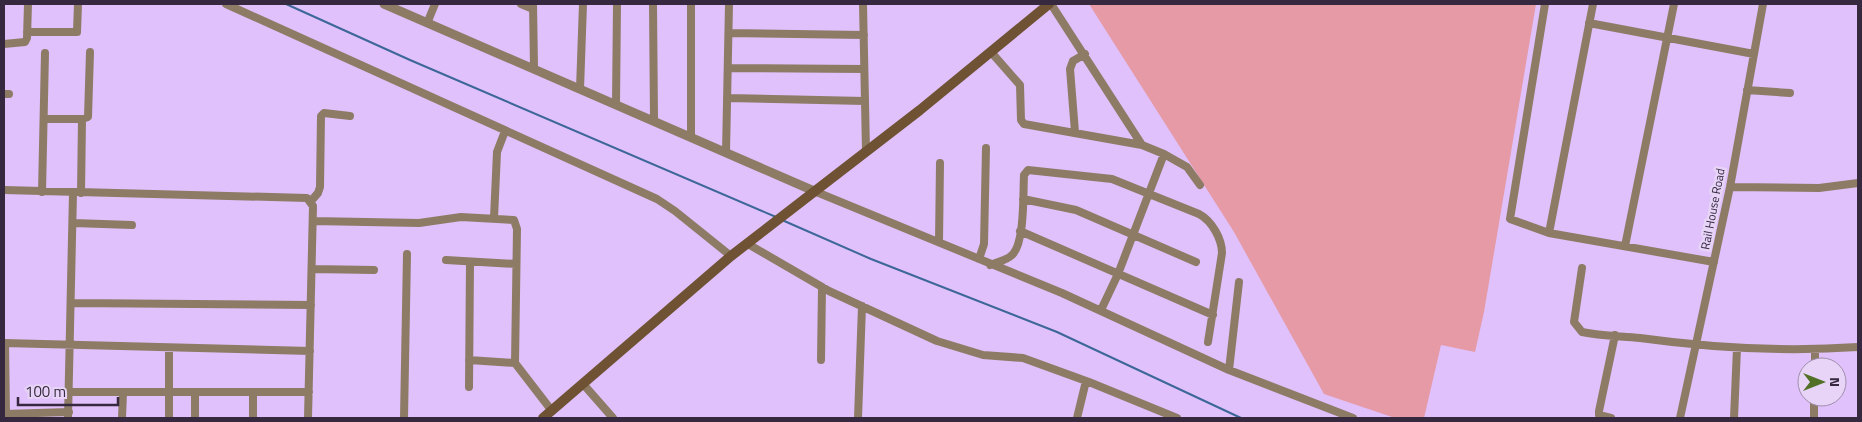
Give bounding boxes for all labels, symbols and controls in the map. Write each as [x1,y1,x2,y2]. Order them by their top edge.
street label: Rail House Road [1695,167,1730,251]
north arrow [1797,357,1847,407]
scale bar [18,374,118,406]
text: N [1825,377,1846,387]
text: 100 m [25,380,66,403]

